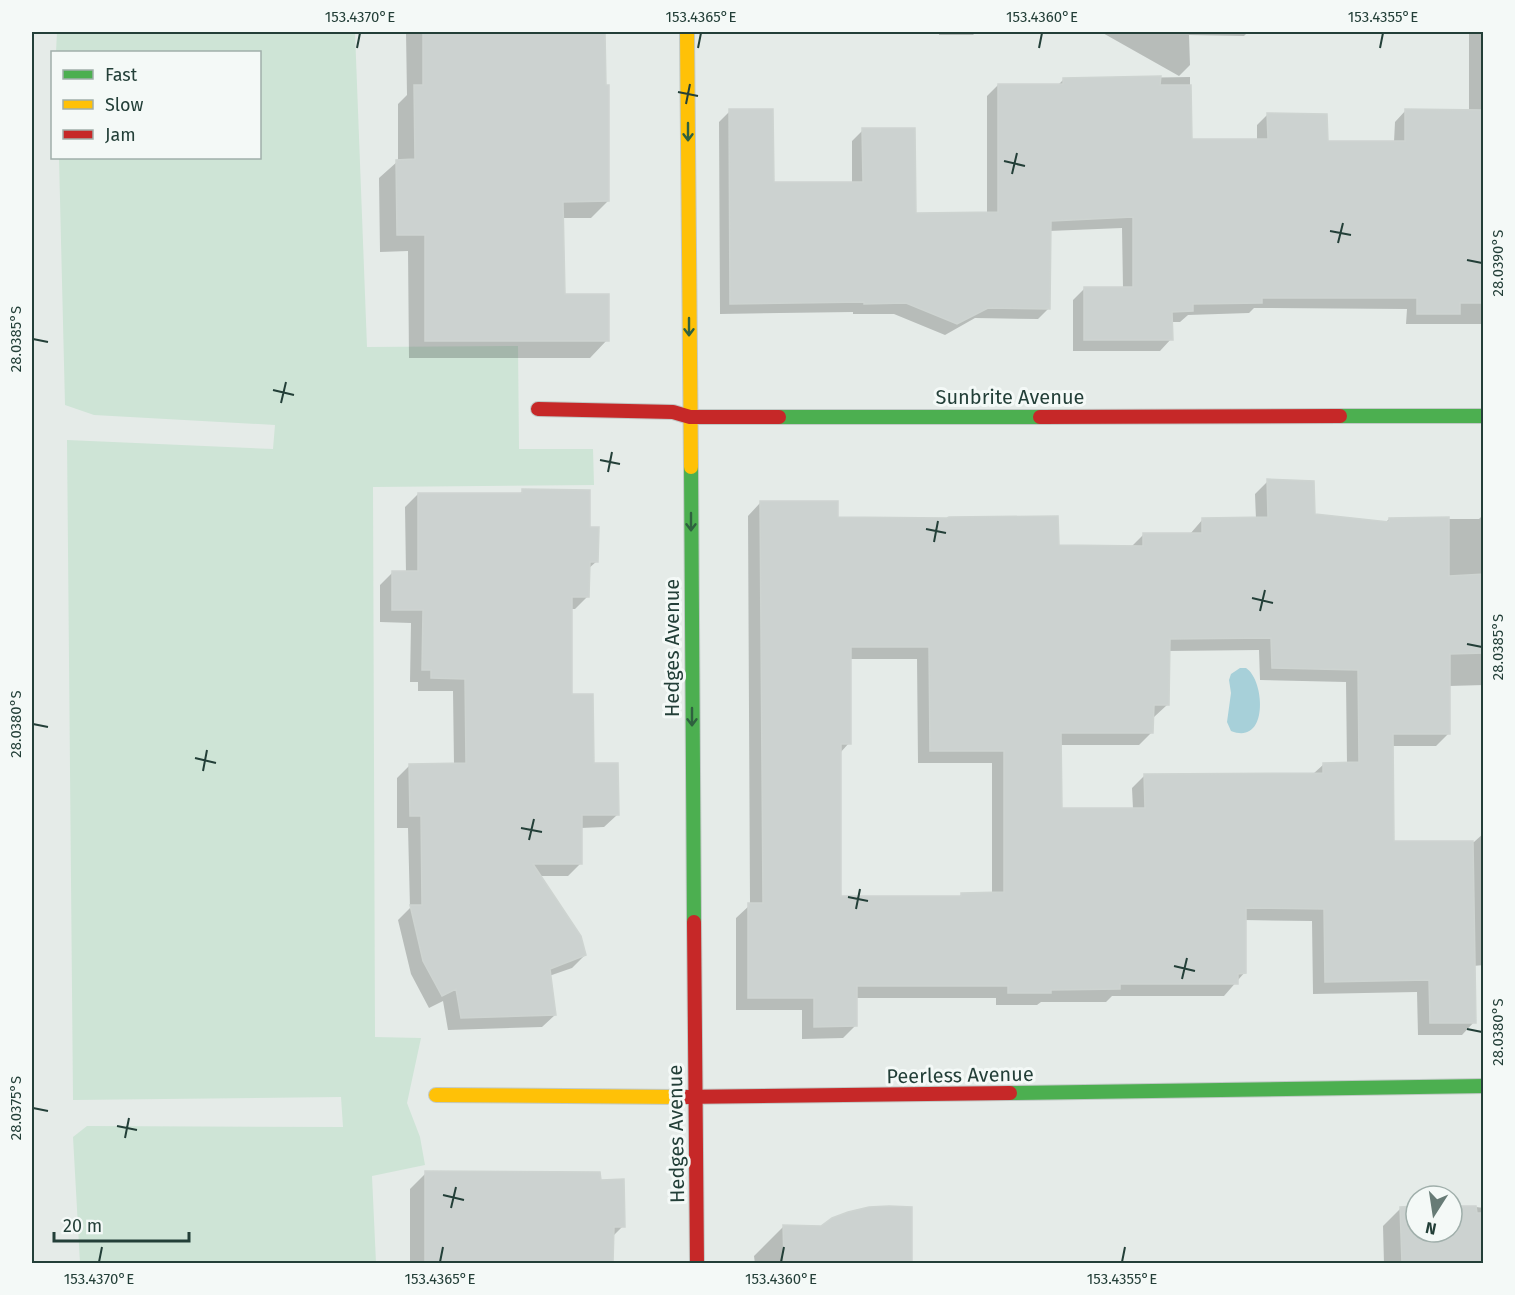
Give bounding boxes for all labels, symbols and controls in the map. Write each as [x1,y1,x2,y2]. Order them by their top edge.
text: 153.4370°E [325,8,395,26]
text: 153.4365°E [666,8,736,26]
text: 153.4360°E [1006,8,1078,26]
text: 153.4355°E [1348,8,1418,26]
legend [51,51,261,159]
text: Fast [105,64,138,86]
text: Slow [105,94,144,116]
one-way arrow [682,121,694,141]
text: Jam [105,124,136,146]
text: 28.0390°S [1489,230,1507,296]
text: 28.0385°S [7,306,25,372]
one-way arrow [683,316,695,336]
street label: Sunbrite Avenue [936,385,1085,409]
one-way arrow [685,511,696,531]
street label: Hedges Avenue [660,579,684,717]
text: 28.0385°S [1489,614,1507,680]
text: 28.0380°S [7,690,25,758]
one-way arrow [686,706,698,726]
text: 28.0380°S [1489,998,1507,1066]
street label: Peerless Avenue [886,1062,1034,1088]
street label: Hedges Avenue [663,1065,689,1203]
text: 28.0375°S [7,1076,25,1140]
north arrow [1404,1184,1464,1244]
scale bar [54,1205,189,1243]
text: 20 m [63,1215,102,1237]
text: N [1424,1218,1438,1239]
text: 153.4370°E [64,1270,134,1288]
text: 153.4365°E [405,1270,475,1288]
text: 153.4360°E [745,1270,817,1288]
text: 153.4355°E [1087,1270,1157,1288]

